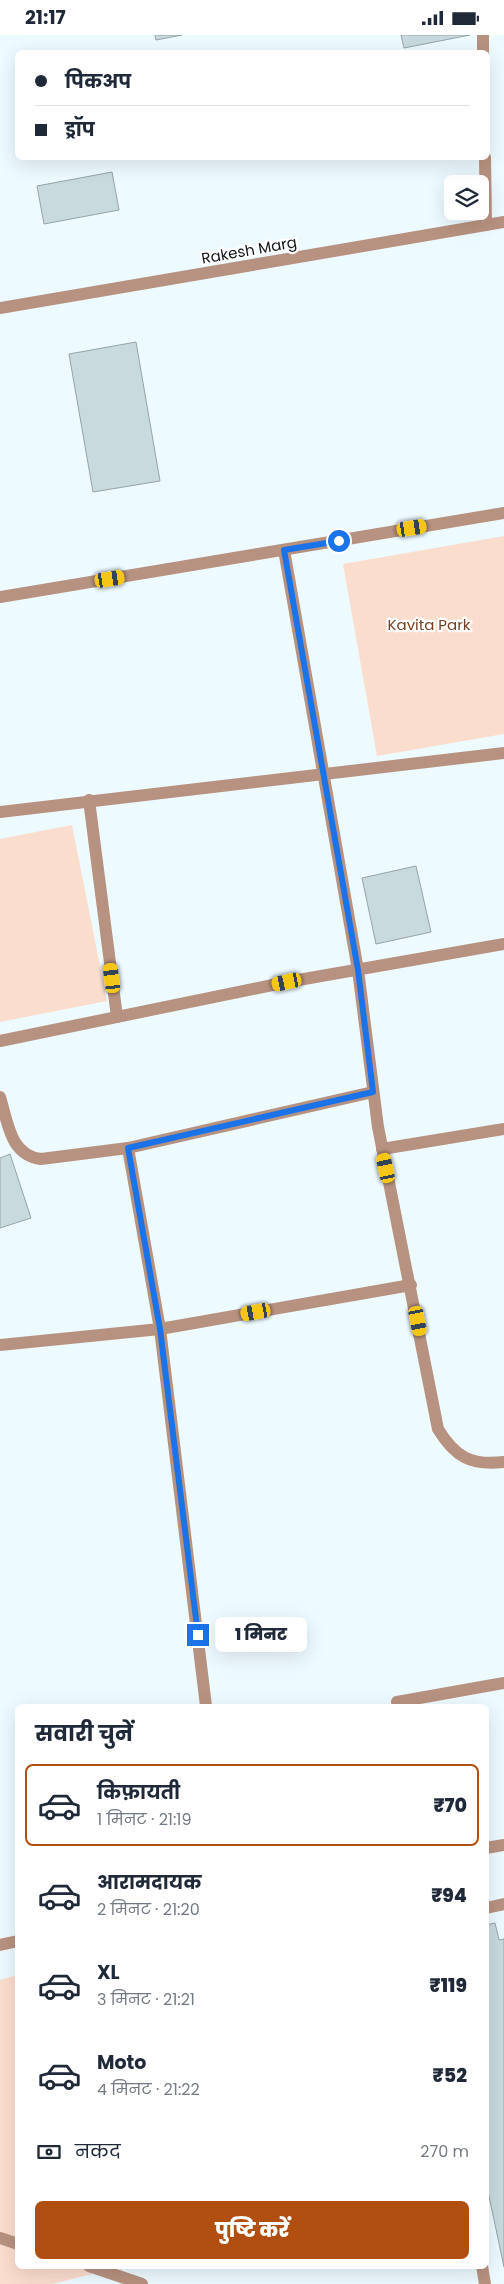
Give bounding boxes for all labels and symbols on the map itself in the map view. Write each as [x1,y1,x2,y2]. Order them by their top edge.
street label: Rakesh Marg [200,231,298,269]
car [396,518,427,538]
route start [328,530,350,552]
car [94,569,125,589]
park label: Kavita Park [388,614,471,635]
car [102,962,121,994]
car [270,972,303,992]
car [375,1152,396,1184]
car [239,1302,272,1322]
car [407,1305,428,1337]
callout: 1 मिनट [216,1617,308,1653]
route end [187,1624,209,1646]

